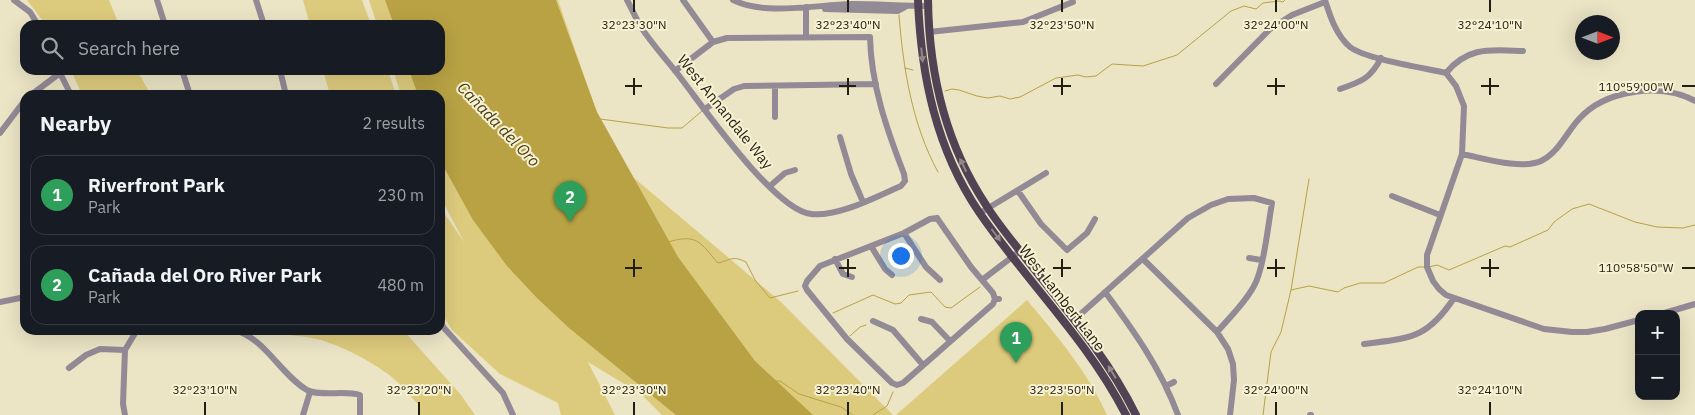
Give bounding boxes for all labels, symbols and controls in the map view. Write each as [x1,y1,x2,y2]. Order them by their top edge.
north arrow [1575,15,1620,60]
text: 32°23'30"N [601,17,667,32]
text: 32°23'40"N [815,17,881,32]
text: 32°23'50"N [1029,17,1095,32]
text: 32°24'00"N [1243,17,1309,32]
text: 32°24'10"N [1457,17,1523,32]
search box [20,20,445,75]
icon: search [38,34,66,62]
text: Search here [78,36,180,60]
one-way arrow [918,47,926,63]
street label: West Annandale Way [673,51,778,173]
water label: Cañada del Oro [453,77,545,171]
text: 110°59'00"W [1599,79,1674,94]
text: Nearby [40,109,111,137]
text: 2 results [362,113,425,133]
one-way arrow [959,158,967,172]
text: Riverfront Park [88,173,225,197]
pin: 2 [554,181,586,222]
text: 1 [52,185,62,205]
text: 230 m [377,185,424,205]
text: Park [88,197,120,217]
one-way arrow [991,228,1001,242]
street label: West Lambert Lane [1015,241,1110,355]
your location [888,243,914,269]
text: 110°58'50"W [1599,260,1674,275]
text: Cañada del Oro River Park [88,263,322,287]
text: 2 [52,275,62,295]
text: 480 m [377,275,424,295]
text: Park [88,287,120,307]
map controls [1635,310,1680,400]
button: + [1635,310,1680,355]
pin: 1 [1000,322,1032,363]
button: − [1635,355,1680,400]
one-way arrow [1108,366,1117,379]
text: 32°23'10"N [172,382,238,397]
text: 32°23'20"N [386,382,452,397]
text: 32°23'30"N [601,382,667,397]
text: 32°23'40"N [815,382,881,397]
text: 32°23'50"N [1029,382,1095,397]
text: 32°24'00"N [1243,382,1309,397]
text: 32°24'10"N [1457,382,1523,397]

